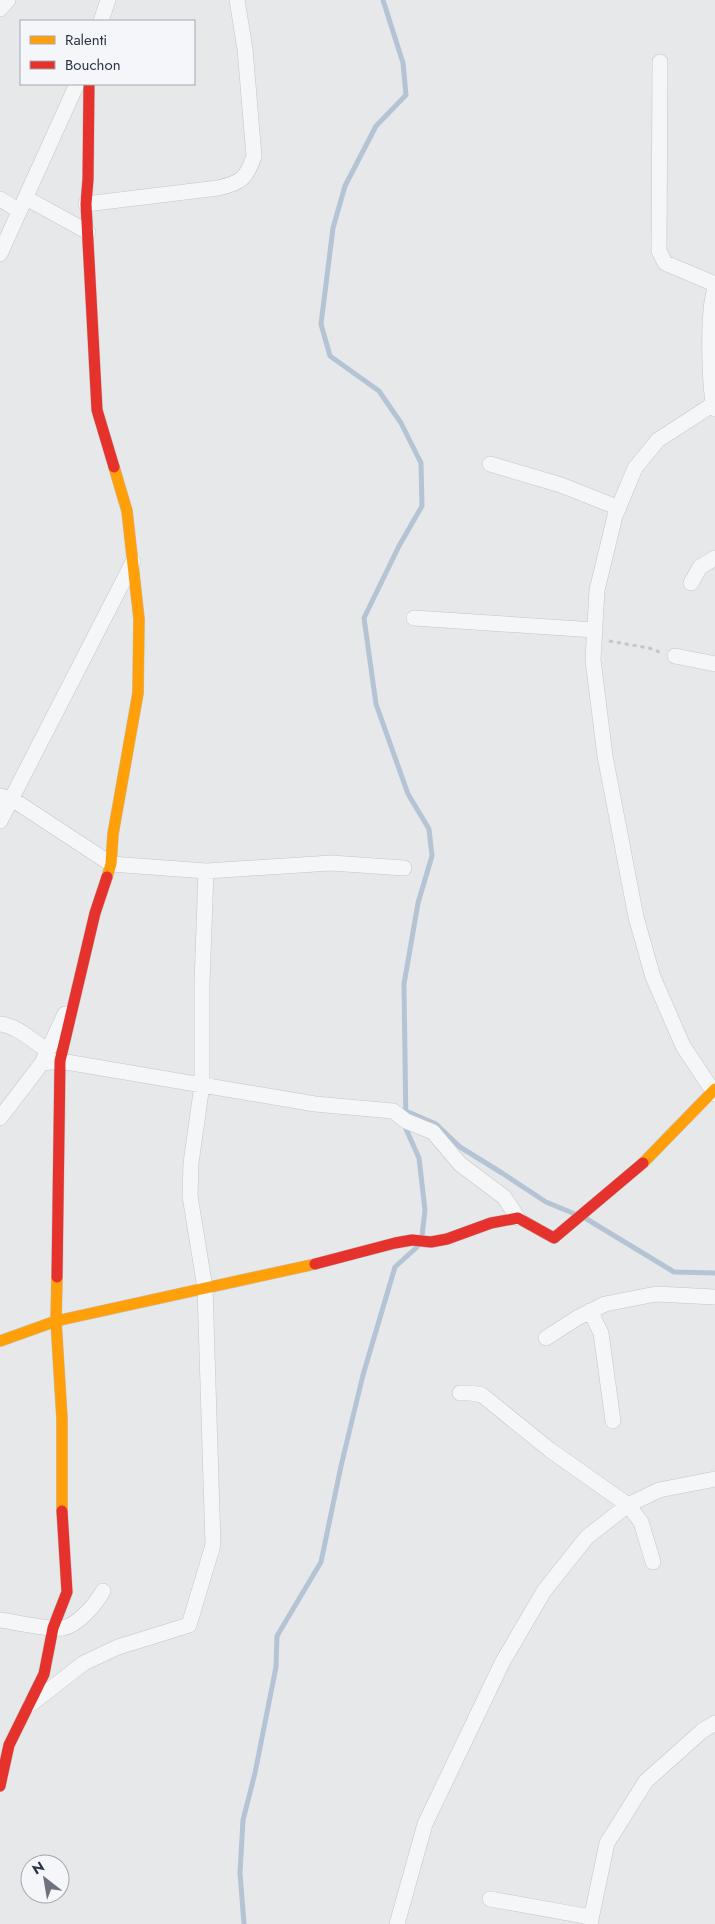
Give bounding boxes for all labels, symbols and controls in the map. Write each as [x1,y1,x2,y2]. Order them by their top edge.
legend [20,20,195,85]
text: Ralenti [65,29,107,51]
text: Bouchon [65,54,121,76]
north arrow [20,1854,70,1904]
text: N [28,1856,48,1879]

